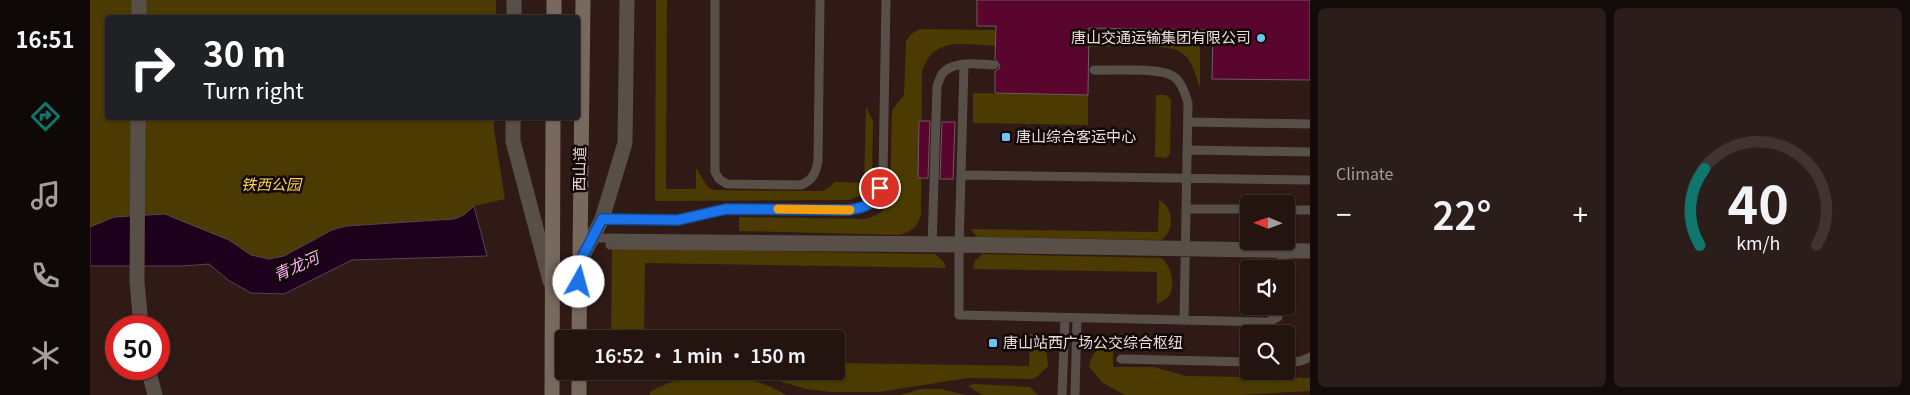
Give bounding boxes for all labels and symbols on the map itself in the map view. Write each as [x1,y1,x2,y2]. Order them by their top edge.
place label: 唐山交通运输集团有限公司 [1071,26,1251,47]
marker: 唐山交通运输集团有限公司 [1255,32,1267,44]
place label: 唐山综合客运中心 [1016,125,1136,146]
marker: 唐山综合客运中心 [1000,131,1012,143]
street label: 西山道 [568,146,589,192]
pin [859,167,901,209]
park label: 铁西公园 [241,173,303,194]
north arrow [1240,195,1295,250]
water label: 青龙河 [269,243,325,286]
position arrow [552,255,604,307]
speed limit sign: 50 [105,315,170,380]
place label: 唐山站西广场公交综合枢纽 [1003,331,1183,352]
marker: 唐山站西广场公交综合枢纽 [987,337,999,349]

